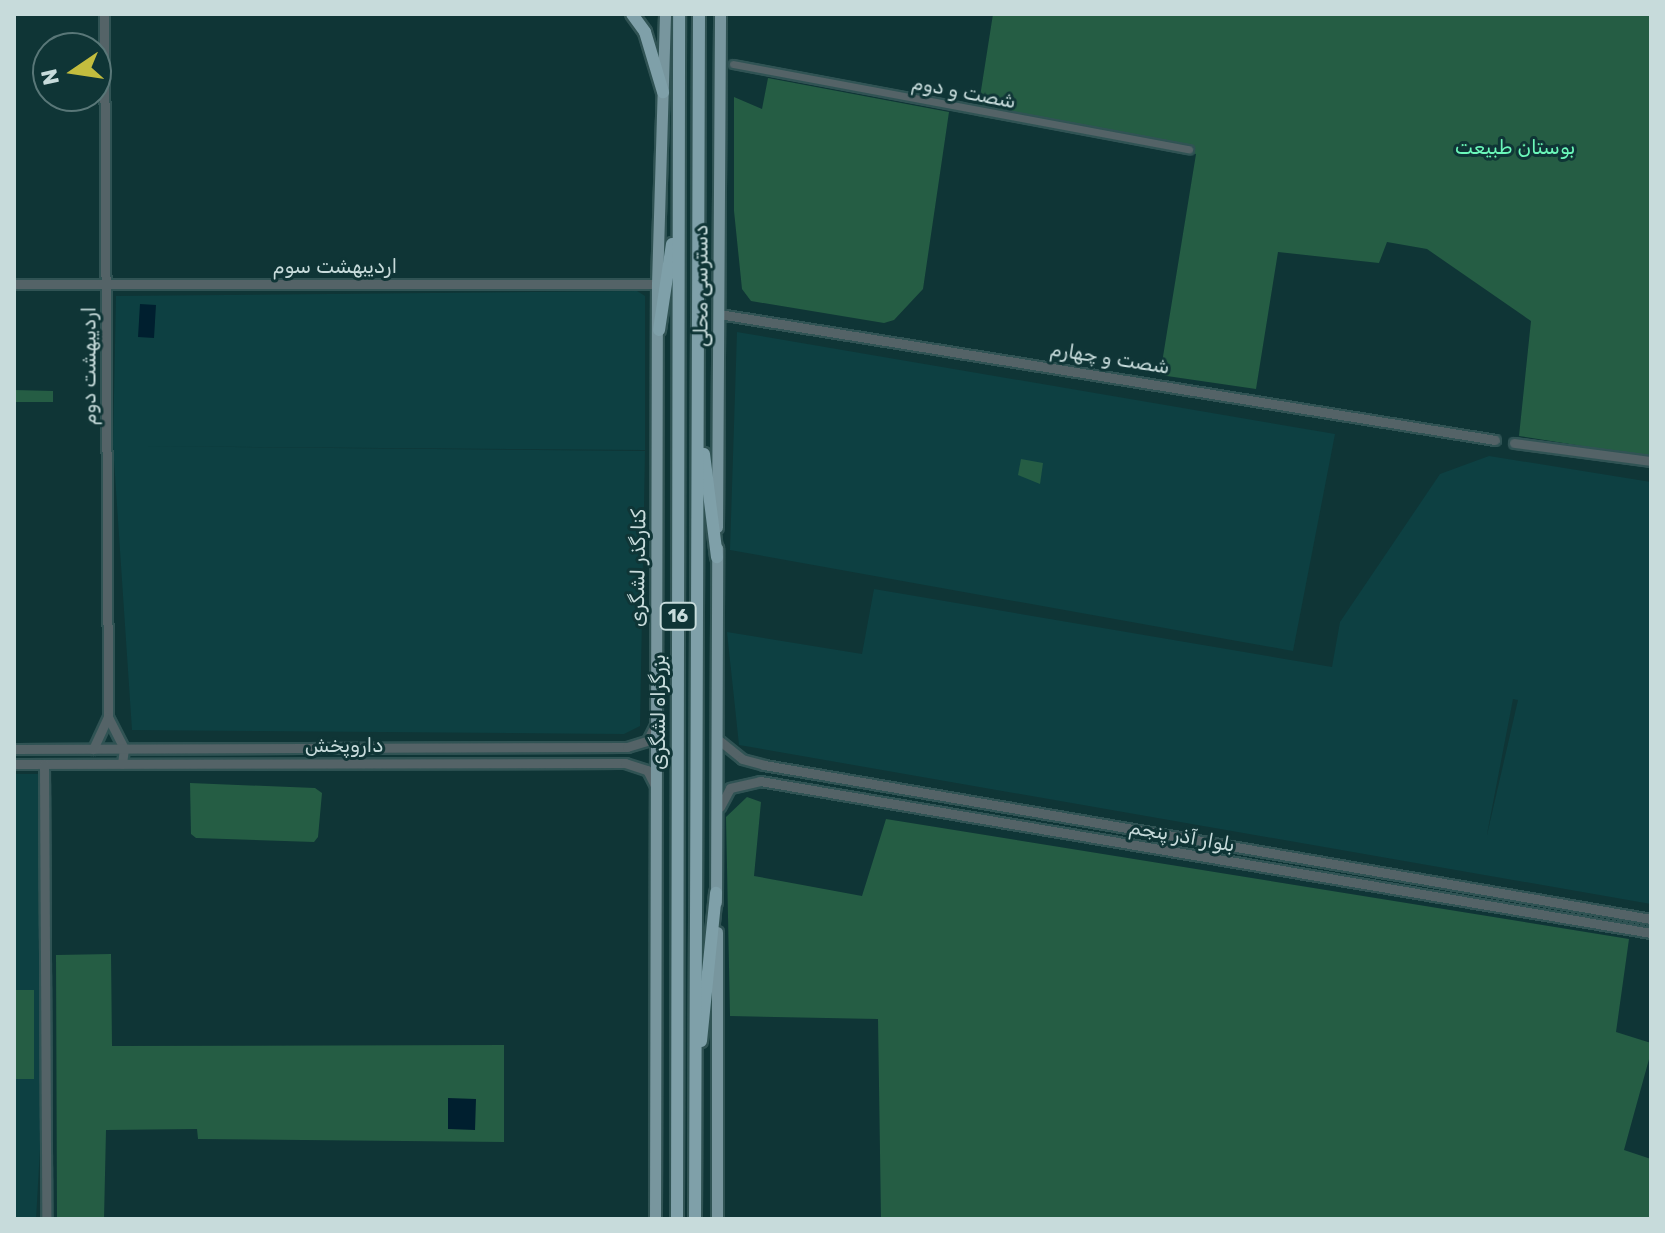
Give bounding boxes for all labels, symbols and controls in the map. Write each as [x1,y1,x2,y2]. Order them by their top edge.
north arrow [32,32,112,112]
text: N [35,66,65,88]
street label: شصت و دوم [910,70,1018,114]
park label: بوستان طبیعت [1455,135,1575,159]
street label: دسترسی محلی [689,225,713,347]
street label: اردیبهشت سوم [273,254,397,278]
street label: اردیبهشت دوم [77,307,101,425]
street label: شصت و چهارم [1049,337,1171,379]
street label: کنارگذر لشگری [625,509,651,627]
road number: 16 [658,602,698,630]
street label: بزرگراه لشگری [646,654,670,770]
street label: داروپخش [305,733,383,757]
street label: بلوار آذر پنجم [1127,815,1237,857]

